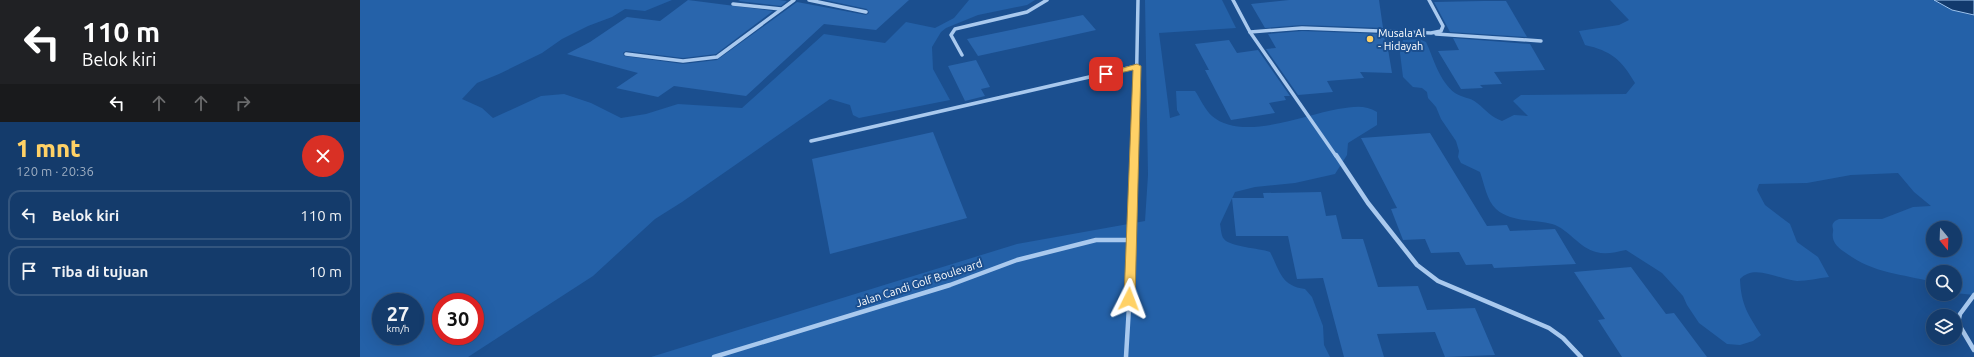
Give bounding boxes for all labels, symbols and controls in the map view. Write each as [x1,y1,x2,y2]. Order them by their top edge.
icon: left [16,16,68,68]
text: 110 m [82,16,160,47]
place label: Musala Al - Hidayah [1378,27,1425,52]
marker: Musala Al - Hidayah [1365,34,1375,44]
text: Belok kiri [82,49,156,69]
pin [1089,57,1123,91]
icon: arrive [1095,63,1117,85]
icon: left [106,92,128,114]
icon: ahead [148,92,170,114]
icon: ahead [190,92,212,114]
icon: right [232,92,254,114]
text: 1 mnt [16,135,81,162]
button: close [302,135,344,177]
text: 120 m · 20:36 [16,164,94,178]
icon: left [18,204,40,226]
text: Belok kiri [52,207,119,224]
text: 110 m [300,207,342,224]
north arrow [1926,221,1962,257]
map controls [1926,221,1962,345]
street label: Jalan Candi Golf Boulevard [854,257,984,309]
icon: arrive [18,260,40,282]
text: Tiba di tujuan [52,263,148,280]
text: 10 m [309,263,342,280]
button: search [1926,265,1962,301]
position arrow [1108,278,1150,320]
speed limit sign: 30 [432,293,484,345]
text: 27 [387,302,409,325]
button: layers [1926,309,1962,345]
text: km/h [386,323,410,334]

